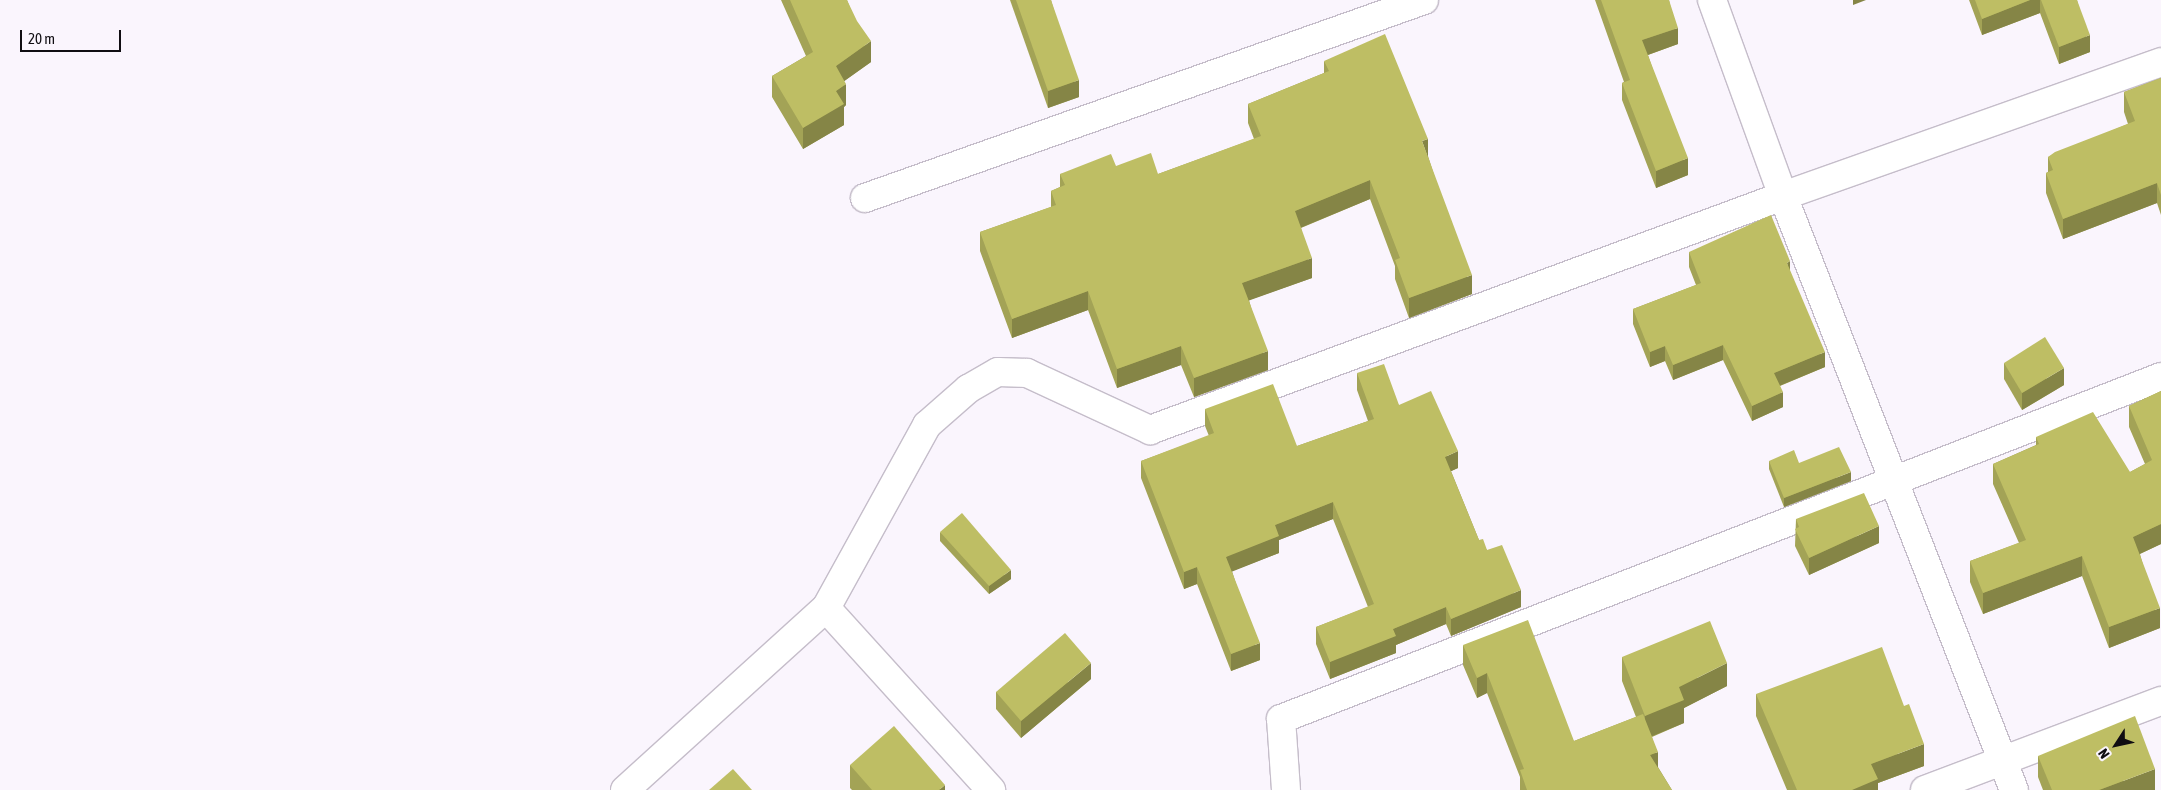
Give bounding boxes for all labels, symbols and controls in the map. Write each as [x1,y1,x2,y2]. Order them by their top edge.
scale bar [22,20,124,52]
text: 20 m [28,30,55,47]
north arrow [2091,720,2141,770]
text: N [2095,746,2113,762]

